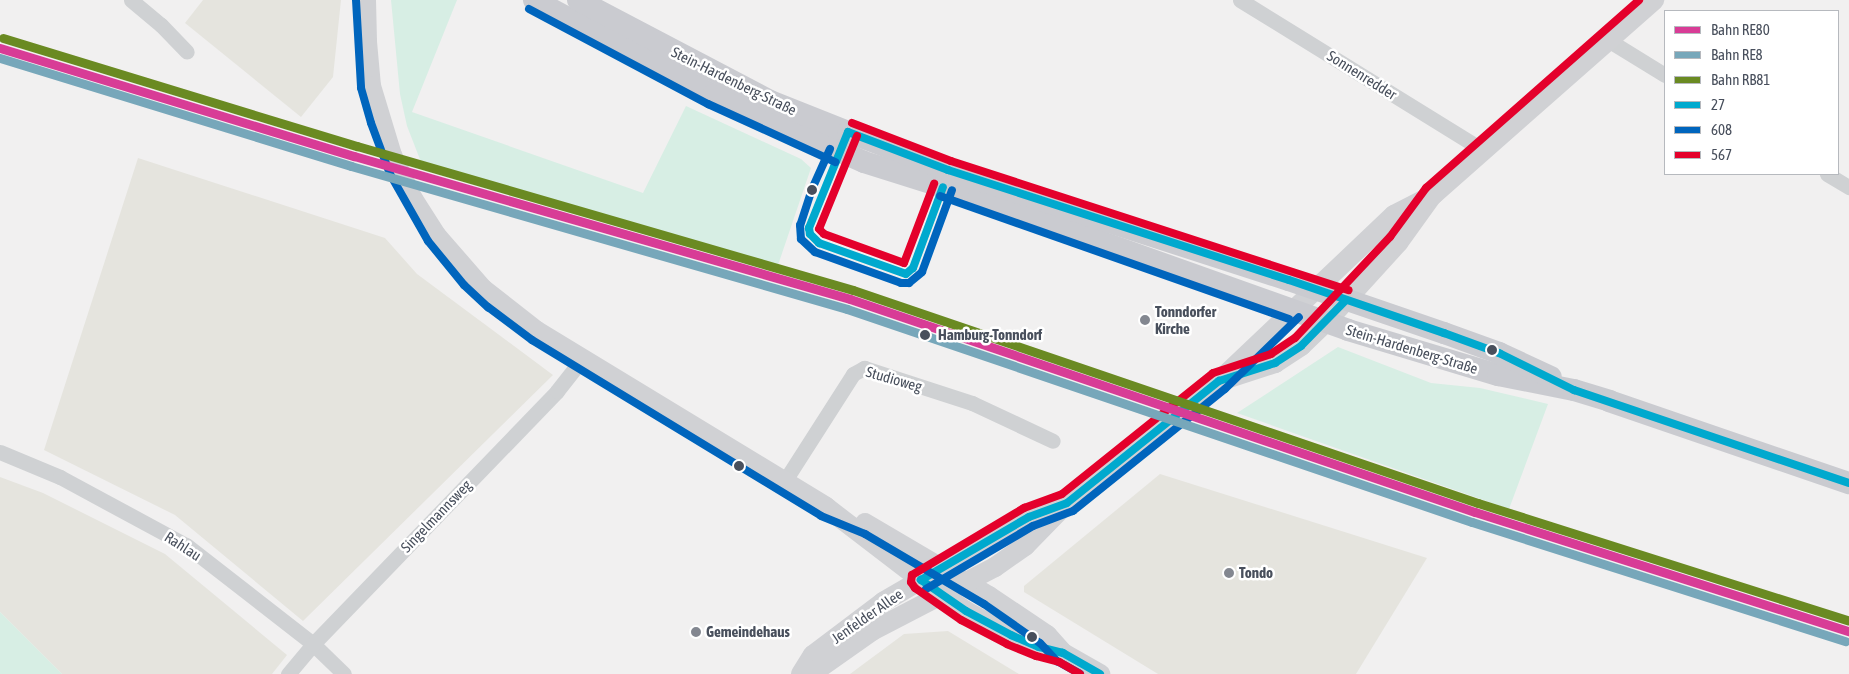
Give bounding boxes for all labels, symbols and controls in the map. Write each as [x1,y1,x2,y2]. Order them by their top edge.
legend [1664,10,1839,175]
text: Bahn RE80 [1711,21,1770,38]
street label: Stein-Hardenberg-Straße [669,43,799,119]
text: Bahn RE8 [1711,46,1763,63]
street label: Sonnenredder [1324,47,1400,103]
text: Bahn RB81 [1711,71,1770,88]
text: 27 [1711,96,1725,113]
text: 608 [1711,121,1732,138]
text: 567 [1711,146,1732,163]
unlabelled marker [807,185,817,195]
place label: Tonndorfer Kirche [1155,302,1216,337]
marker: Tonndorfer Kirche [1139,314,1151,326]
street label: Stein-Hardenberg-Straße [1344,320,1480,378]
marker: Hamburg-Tonndorf [916,326,934,344]
place label: Hamburg-Tonndorf [938,326,1042,344]
unlabelled marker [1487,345,1497,355]
street label: Studioweg [864,362,924,396]
unlabelled marker [734,461,744,471]
street label: Singelmannsweg [397,476,475,556]
street label: Rahlau [161,528,205,564]
place label: Tondo [1239,564,1273,582]
marker: Tondo [1223,567,1235,579]
street label: Jenfelder Allee [828,585,906,647]
place label: Gemeindehaus [706,623,790,641]
marker: Gemeindehaus [690,626,702,638]
unlabelled marker [1027,632,1037,642]

